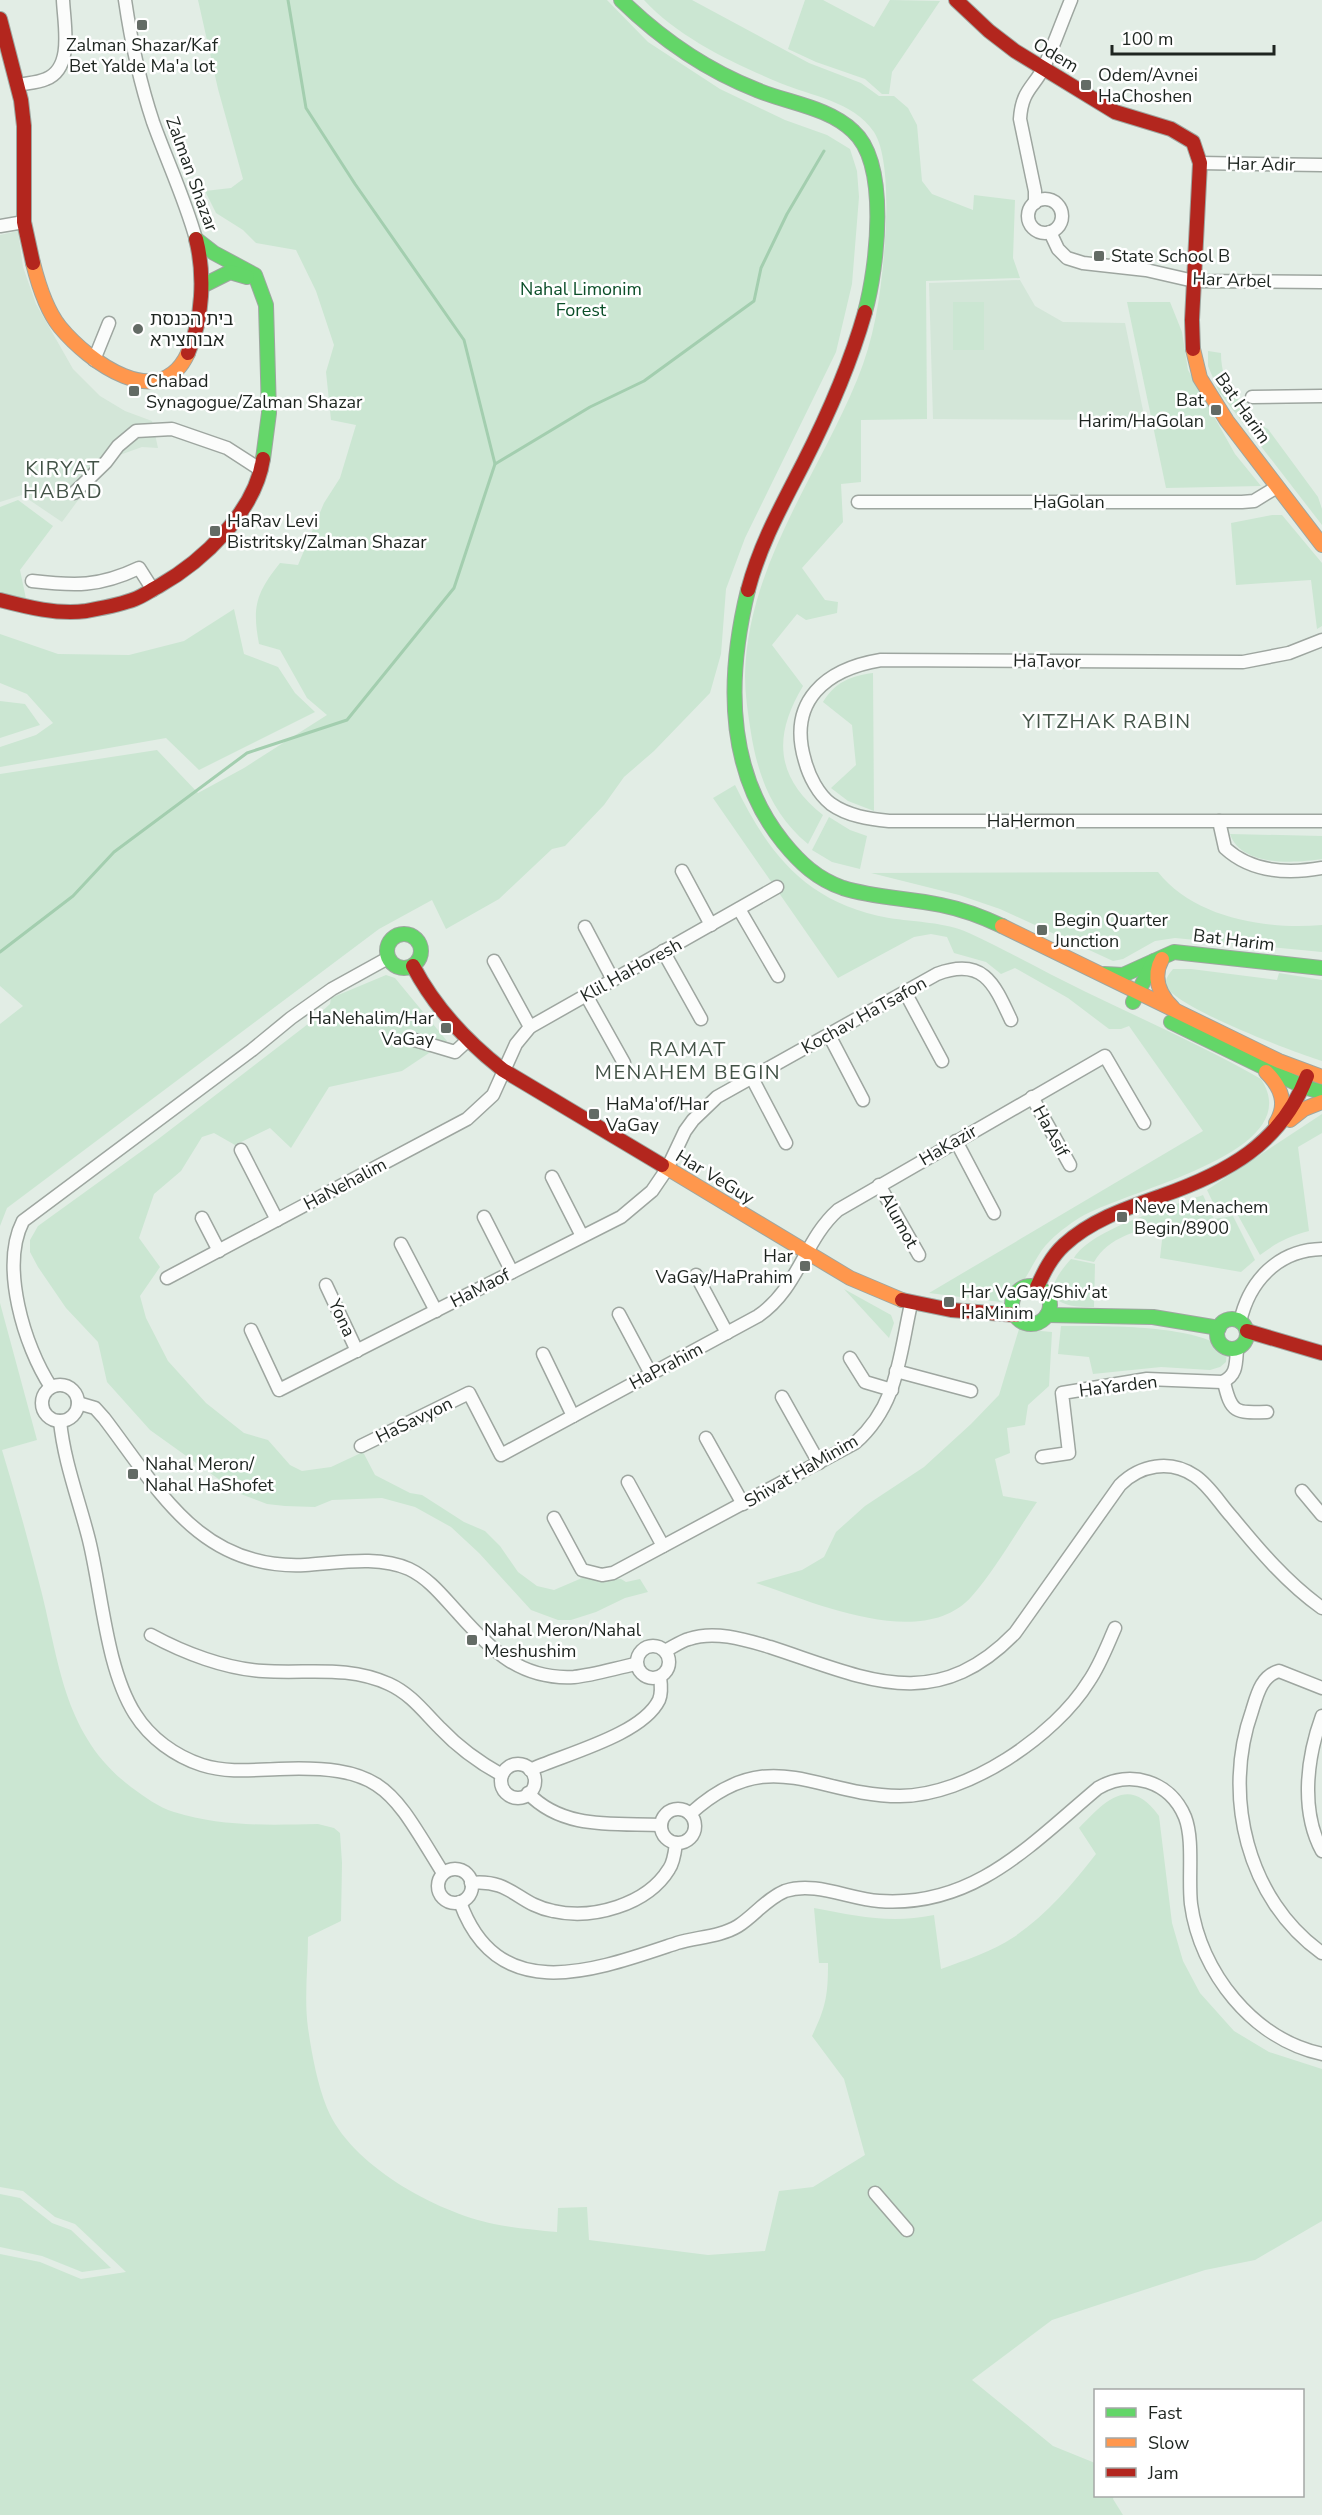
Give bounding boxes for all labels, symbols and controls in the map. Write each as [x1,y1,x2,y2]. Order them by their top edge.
marker: Zalman Shazar/Kaf Bet Yalde Ma'a lot [135,18,149,32]
scale bar [1112,18,1274,56]
text: 100 m [1121,27,1173,51]
street label: Odem [1029,32,1083,78]
place label: Zalman Shazar/Kaf Bet Yalde Ma'a lot [66,33,219,78]
place label: Odem/Avnei HaChoshen [1098,63,1198,108]
marker: Odem/Avnei HaChoshen [1079,78,1093,92]
street label: Zalman Shazar [160,113,224,235]
street label: Har Adir [1227,151,1296,177]
place label: State School B [1111,244,1230,268]
marker: State School B [1092,249,1106,263]
street label: Har Arbel [1192,267,1273,293]
park label: Nahal Limonim Forest [520,277,642,322]
place label: בית הכנסת אבוחצירא [150,307,233,352]
marker: בית הכנסת אבוחצירא [131,322,145,336]
street label: Bat Harim [1210,368,1276,448]
place label: Chabad Synagogue/Zalman Shazar [146,369,363,414]
marker: Chabad Synagogue/Zalman Shazar [127,384,141,398]
place label: Bat Harim/HaGolan [1078,388,1205,433]
marker: Bat Harim/HaGolan [1209,403,1223,417]
district label: KIRYAT HABAD [23,455,103,505]
street label: HaGolan [1033,490,1105,514]
place label: HaRav Levi Bistritsky/Zalman Shazar [227,509,427,554]
marker: HaRav Levi Bistritsky/Zalman Shazar [208,524,222,538]
street label: HaTavor [1013,648,1082,674]
district label: YITZHAK RABIN [1021,708,1192,735]
street label: HaHermon [987,809,1075,833]
place label: Begin Quarter Junction [1053,908,1168,953]
marker: Begin Quarter Junction [1035,923,1049,937]
street label: Bat Harim [1192,923,1276,957]
street label: Klil HaHoresh [576,932,686,1008]
street label: Kochav HaTsafon [797,971,931,1059]
place label: HaNehalim/Har VaGay [308,1006,435,1051]
marker: HaNehalim/Har VaGay [439,1021,453,1035]
district label: RAMAT MENAHEM BEGIN [595,1036,781,1086]
place label: HaMa'of/Har VaGay [605,1092,709,1137]
street label: HaAsif [1027,1101,1075,1162]
marker: HaMa'of/Har VaGay [587,1107,601,1121]
street label: HaKazir [915,1119,982,1171]
street label: Har VeGuy [671,1144,759,1210]
street label: HaNehalim [299,1152,391,1216]
street label: Alumot [874,1188,924,1253]
place label: Neve Menachem Begin/8900 [1134,1195,1268,1240]
marker: Neve Menachem Begin/8900 [1115,1210,1129,1224]
place label: Har VaGay/HaPrahim [655,1244,794,1289]
marker: Har VaGay/HaPrahim [798,1259,812,1273]
street label: HaMaof [446,1262,515,1313]
place label: Har VaGay/Shiv'at HaMinim [961,1280,1108,1325]
street label: Yona [322,1294,361,1341]
marker: Har VaGay/Shiv'at HaMinim [942,1295,956,1309]
street label: HaPrahim [625,1337,707,1395]
street label: HaYarden [1077,1369,1159,1403]
street label: HaSavyon [372,1391,456,1449]
street label: Shivat HaMinim [740,1429,862,1513]
place label: Nahal Meron/ Nahal HaShofet [145,1452,274,1497]
marker: Nahal Meron/ Nahal HaShofet [126,1467,140,1481]
place label: Nahal Meron/Nahal Meshushim [484,1618,642,1663]
marker: Nahal Meron/Nahal Meshushim [465,1633,479,1647]
legend [1094,2389,1304,2497]
text: Fast [1148,2401,1183,2425]
text: Slow [1148,2431,1189,2455]
text: Jam [1147,2461,1179,2485]

